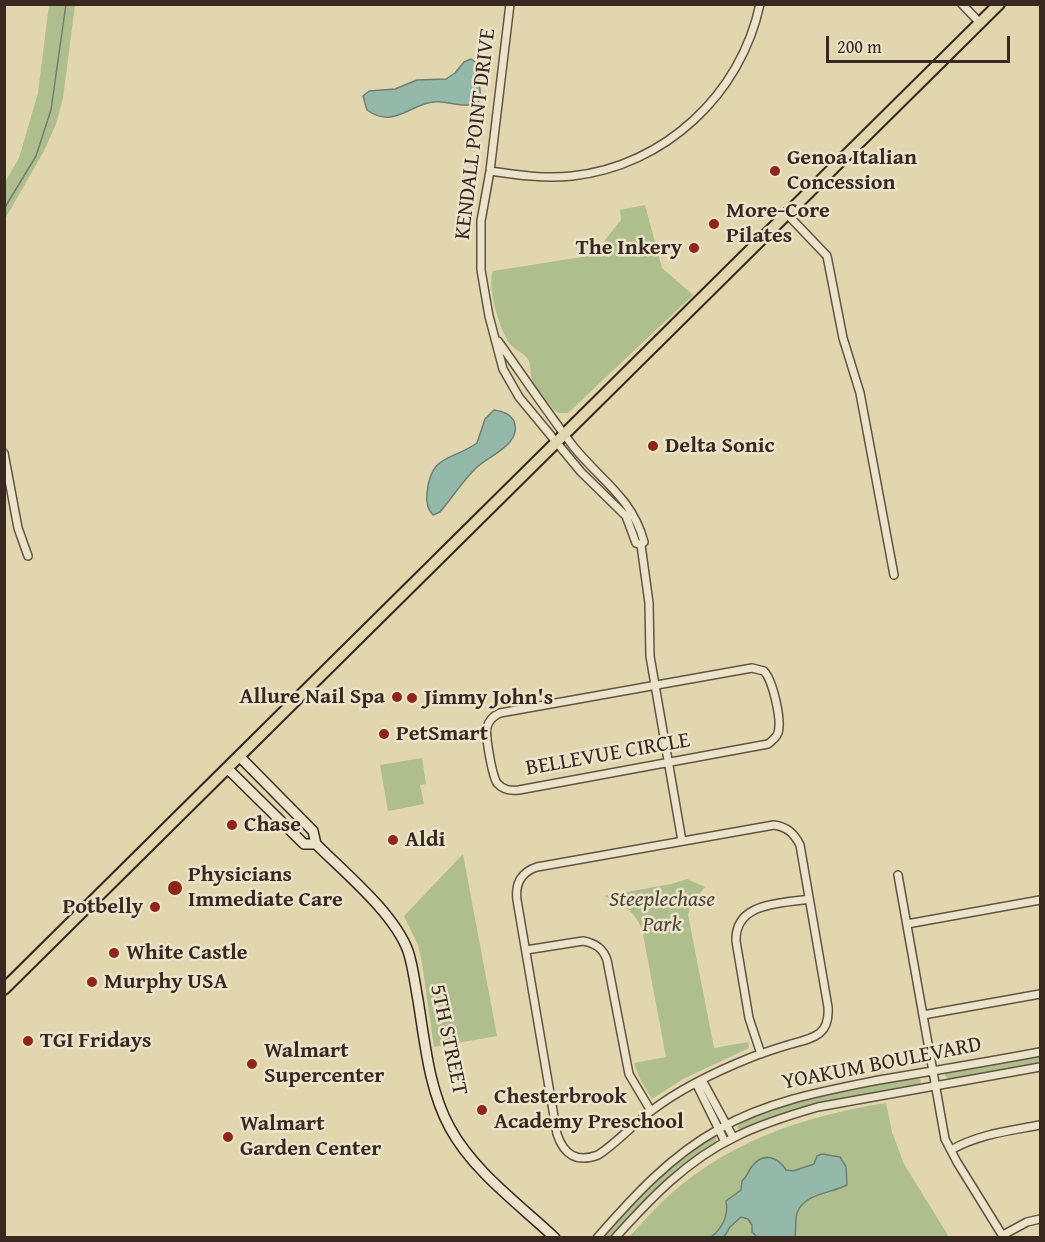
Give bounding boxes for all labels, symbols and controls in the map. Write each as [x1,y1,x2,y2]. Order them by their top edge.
scale bar [829,24,1014,62]
street label: KENDALL POINT DRIVE [450,27,502,241]
text: 200 m [837,33,882,60]
place label: Genoa Italian Concession [787,145,917,196]
marker: Genoa Italian Concession [768,164,782,178]
place label: More-Core Pilates [726,198,830,249]
marker: More-Core Pilates [707,217,721,231]
place label: The Inkery [576,235,682,261]
marker: The Inkery [687,241,701,255]
place label: Delta Sonic [665,433,775,459]
marker: Delta Sonic [646,439,660,453]
place label: Allure Nail Spa [239,684,385,710]
place label: Jimmy John's [424,685,553,711]
marker: Allure Nail Spa [390,690,404,704]
marker: Jimmy John's [405,691,419,705]
place label: PetSmart [396,721,488,747]
marker: PetSmart [377,727,391,741]
street label: BELLEVUE CIRCLE [524,728,692,782]
place label: Chase [244,812,301,838]
marker: Chase [225,818,239,832]
place label: Aldi [405,827,445,853]
marker: Aldi [386,833,400,847]
place label: Physicians Immediate Care [188,862,343,914]
marker: Physicians Immediate Care [166,879,184,897]
park label: Steeplechase Park [609,887,715,938]
place label: Potbelly [62,894,143,920]
marker: Potbelly [148,900,162,914]
place label: White Castle [126,940,248,966]
marker: White Castle [107,946,121,960]
place label: Murphy USA [104,969,228,995]
marker: Murphy USA [85,975,99,989]
street label: 5TH STREET [423,982,473,1098]
place label: TGI Fridays [40,1028,152,1054]
street label: YOAKUM BOULEVARD [780,1032,984,1096]
marker: TGI Fridays [21,1034,35,1048]
place label: Walmart Supercenter [264,1038,384,1090]
marker: Walmart Supercenter [245,1057,259,1071]
place label: Chesterbrook Academy Preschool [494,1084,684,1136]
marker: Chesterbrook Academy Preschool [475,1103,489,1117]
place label: Walmart Garden Center [240,1111,381,1162]
marker: Walmart Garden Center [221,1130,235,1144]

